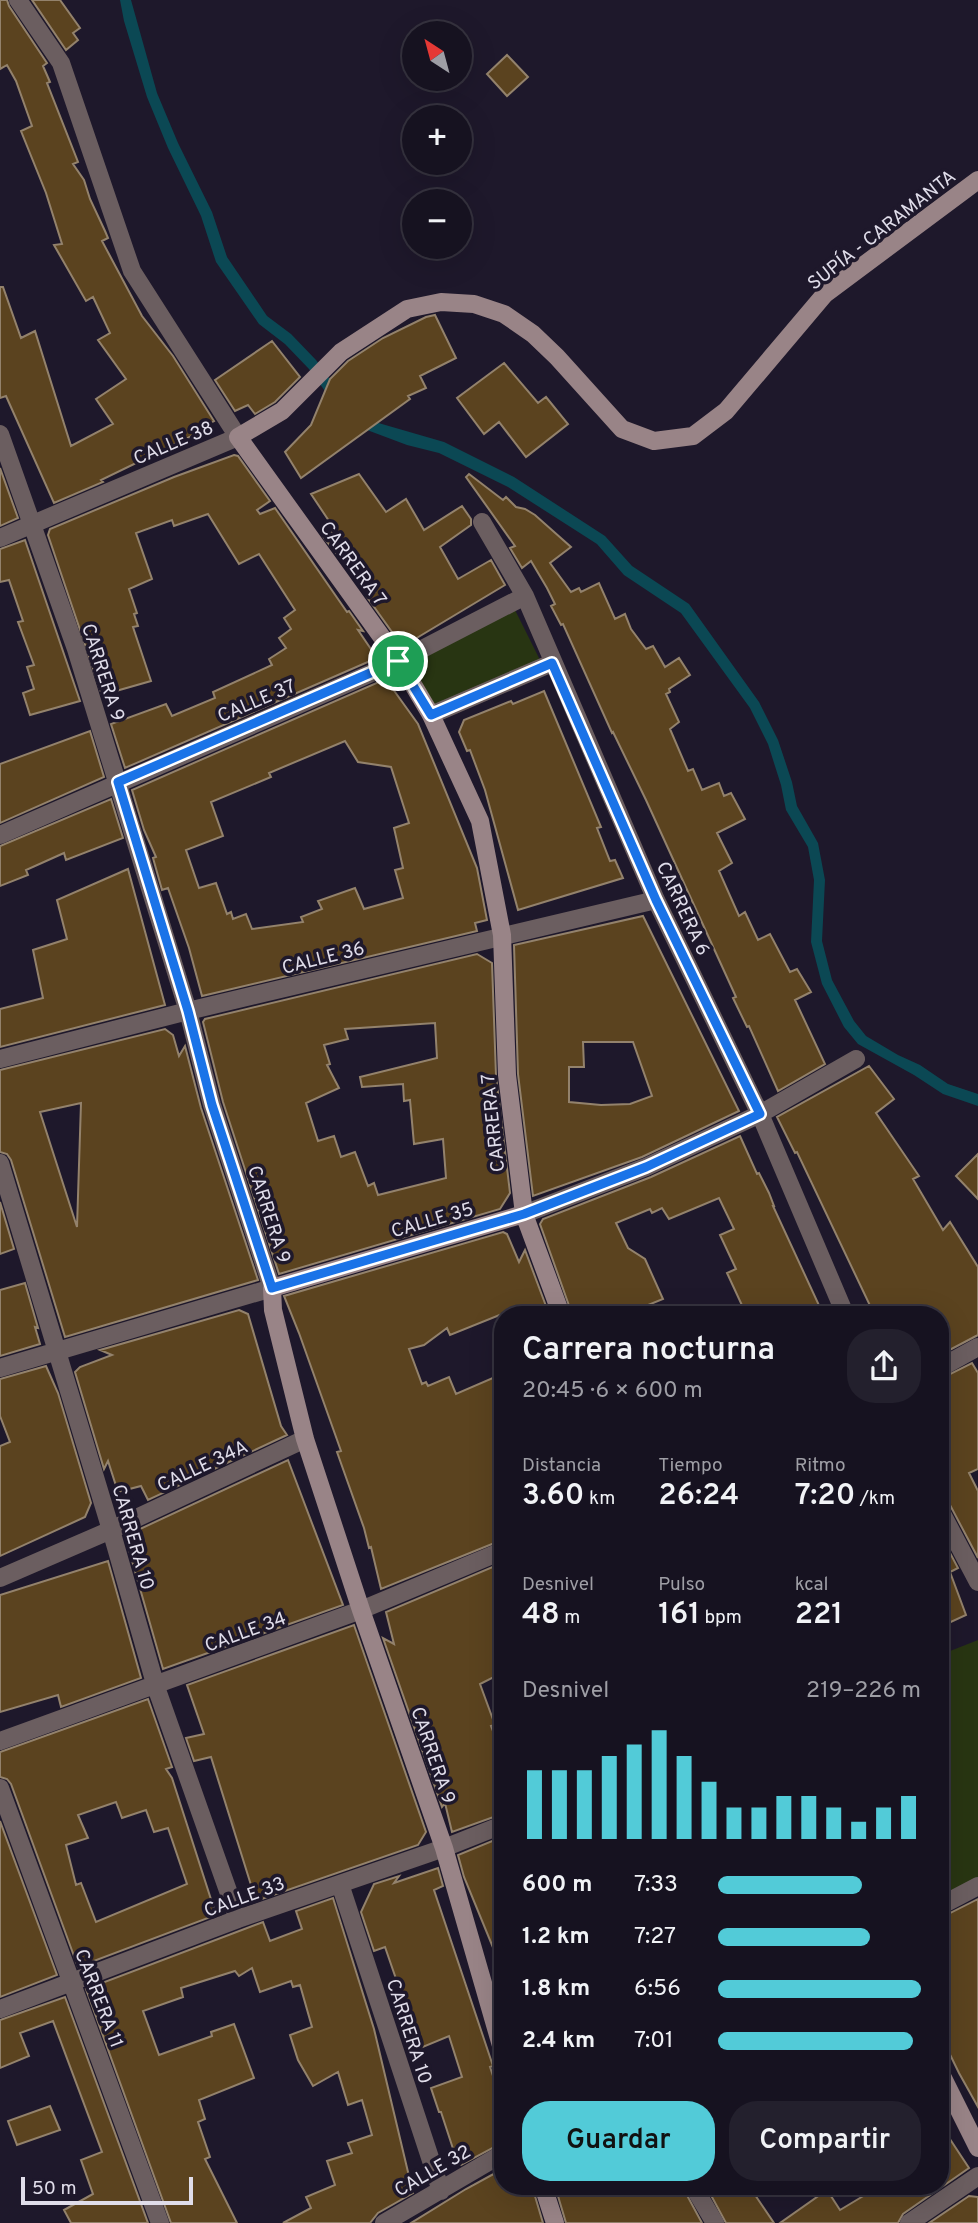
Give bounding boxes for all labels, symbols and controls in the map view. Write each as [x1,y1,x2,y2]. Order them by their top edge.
north arrow [402,21,472,91]
map controls [402,21,472,259]
button: + [402,105,472,175]
street label: SUPÍA - CARAMANTA [803,164,961,296]
button: − [402,189,472,259]
street label: CALLE 38 [130,416,217,471]
street label: CARRERA 7 [314,517,391,611]
street label: CARRERA 9 [75,621,129,724]
pin [368,631,428,691]
icon: arrive [379,642,417,680]
street label: CALLE 37 [214,675,300,729]
street label: CARRERA 6 [650,858,714,960]
street label: CALLE 36 [280,937,367,981]
street label: CARRERA 7 [477,1072,511,1173]
street label: CARRERA 9 [241,1163,295,1266]
street label: CALLE 35 [389,1198,477,1244]
button: share [847,1329,921,1403]
text: Carrera nocturna [522,1331,775,1371]
text: 20:45 · 6 × 600 m [522,1377,703,1406]
street label: CALLE 34A [154,1435,252,1498]
text: Distancia [522,1454,601,1478]
text: Tiempo [658,1454,723,1478]
text: Ritmo [795,1454,846,1478]
text: 3.60 [522,1478,584,1515]
text: 26:24 [658,1478,739,1515]
text: 7:20 [795,1478,855,1515]
street label: CARRERA 10 [106,1482,159,1593]
text: km [584,1487,615,1511]
text: /km [855,1487,895,1511]
text: Desnivel [522,1573,594,1597]
text: Pulso [658,1573,705,1597]
text: kcal [795,1573,828,1597]
text: 48 [522,1597,560,1634]
text: 161 [658,1597,700,1634]
text: 221 [795,1597,843,1634]
text: m [560,1606,580,1630]
text: bpm [700,1606,742,1630]
street label: CALLE 34 [202,1607,290,1659]
text: Desnivel [522,1677,609,1706]
text: 219–226 m [806,1677,921,1706]
street label: CARRERA 9 [404,1704,460,1807]
text: 600 m [522,1871,592,1900]
text: 7:33 [634,1871,678,1900]
street label: CALLE 33 [201,1872,288,1924]
text: 1.2 km [522,1923,590,1952]
text: 7:27 [634,1923,676,1952]
street label: CARRERA 11 [68,1946,128,2052]
text: 1.8 km [522,1975,590,2004]
text: 6:56 [634,1975,681,2004]
street label: CARRERA 10 [380,1976,436,2087]
text: 2.4 km [522,2027,595,2056]
text: 7:01 [634,2027,674,2056]
button: Guardar [522,2101,715,2181]
button: Compartir [729,2101,921,2181]
street label: CALLE 32 [391,2140,475,2203]
scale bar [21,2174,192,2206]
text: 50 m [32,2177,77,2201]

